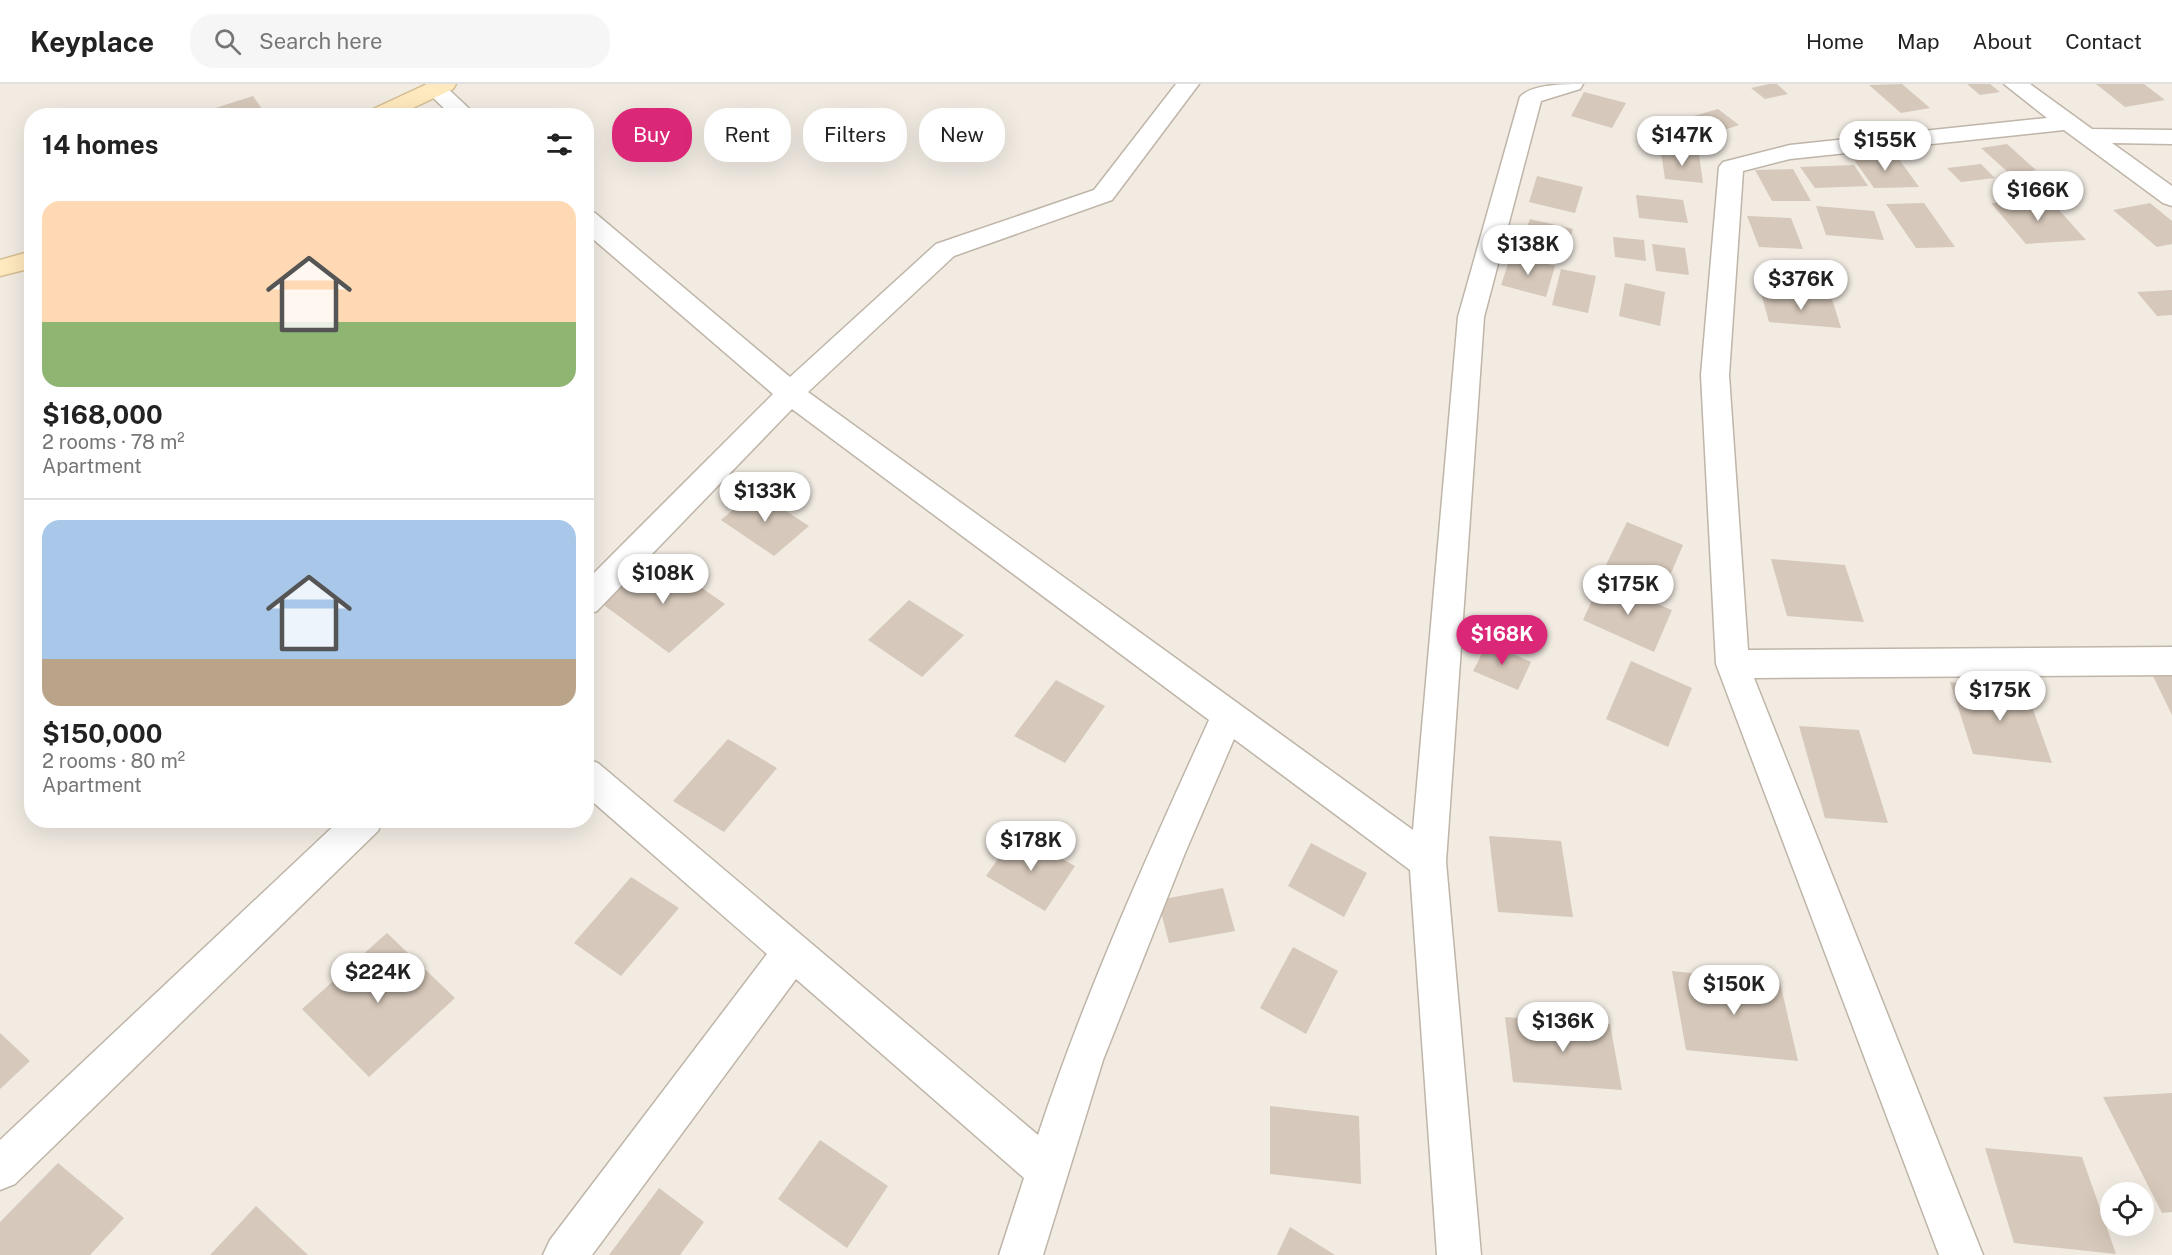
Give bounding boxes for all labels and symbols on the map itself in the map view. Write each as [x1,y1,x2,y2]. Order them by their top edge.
pin: $147K [1640,116,1724,167]
pin: $155K [1843,121,1927,172]
pin: $166K [1996,171,2080,222]
pin: $138K [1486,225,1570,276]
pin: $376K [1759,260,1843,311]
pin: $133K [723,472,807,523]
pin: $108K [621,554,705,605]
pin: $175K [1586,565,1670,616]
pin: $168K [1460,615,1544,666]
pin: $175K [1958,671,2042,722]
pin: $178K [989,821,1073,872]
pin: $224K [336,953,420,1004]
pin: $150K [1692,965,1776,1016]
pin: $136K [1521,1002,1605,1053]

